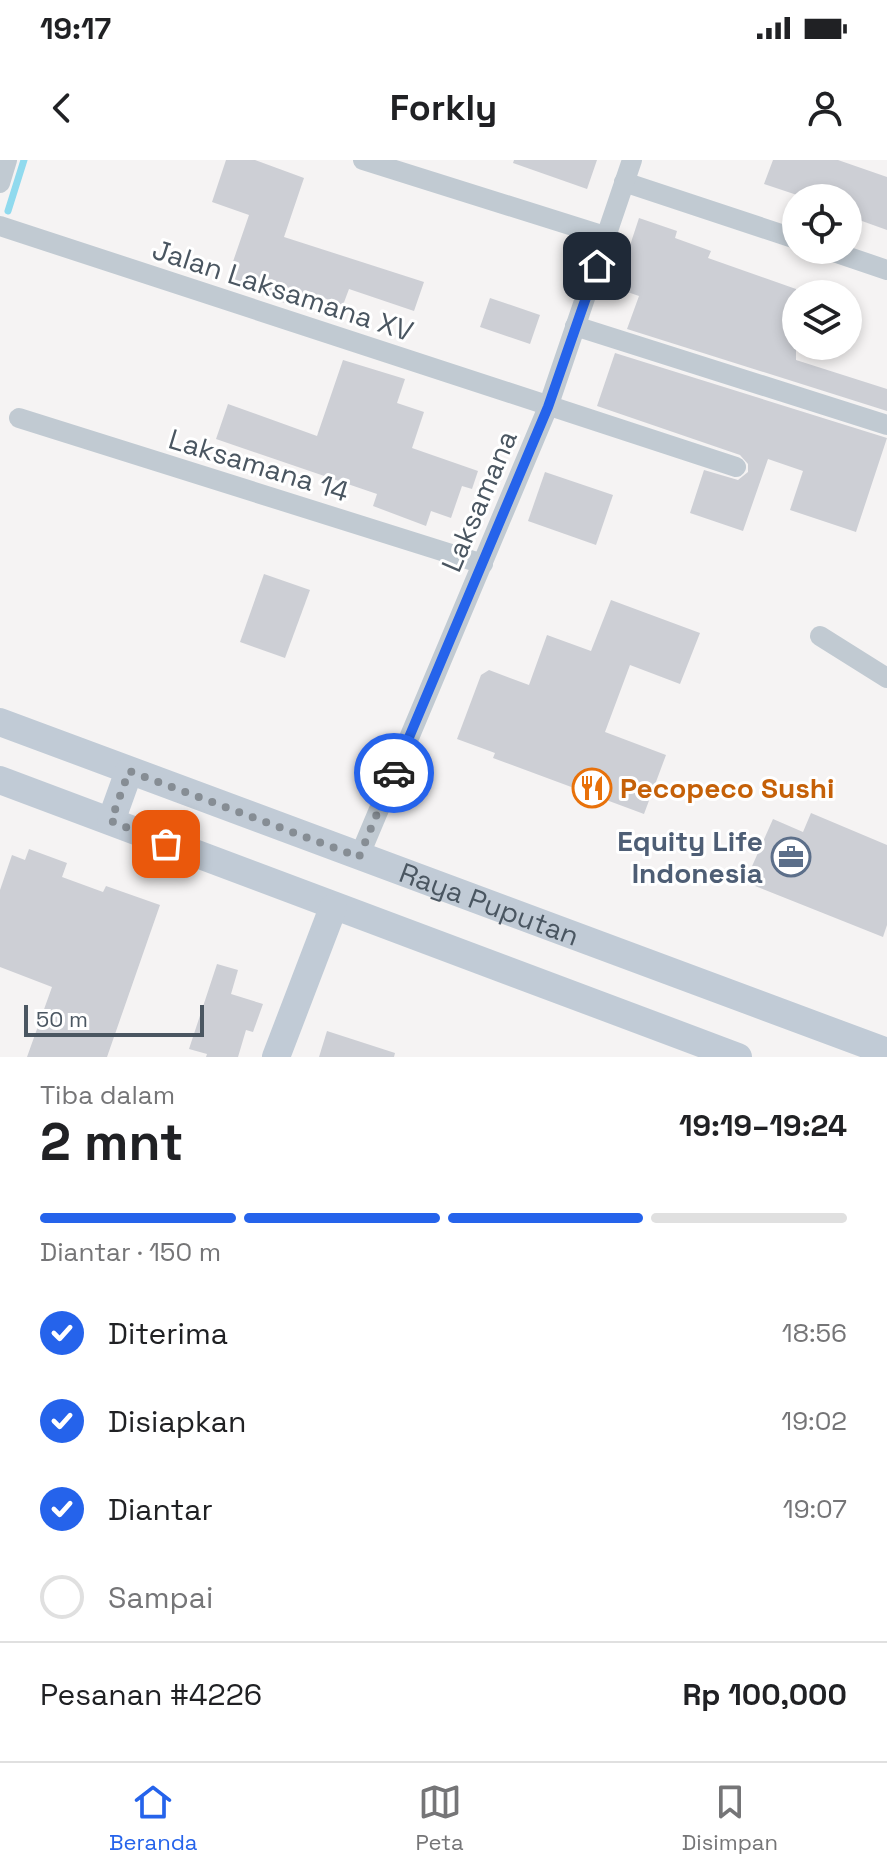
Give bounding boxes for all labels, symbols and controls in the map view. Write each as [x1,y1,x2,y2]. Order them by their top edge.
text: 19:17 [40,9,111,48]
text: Forkly [390,85,497,131]
icon: back [40,86,84,130]
icon: person [803,86,847,130]
map controls [782,184,862,360]
button: locate [782,184,862,264]
street label: Jalan Laksamana XV [148,231,418,349]
pin [563,232,631,300]
icon: home [575,244,619,288]
button: layers [782,280,862,360]
street label: Laksamana 14 [164,420,354,510]
street label: Laksamana [433,425,525,577]
courier [354,733,434,813]
icon: car [372,751,416,795]
restaurant icon: Pecopeco Sushi [571,767,613,809]
place label: Pecopeco Sushi [620,770,835,806]
pin [132,810,200,878]
icon: bag [144,822,188,866]
place label: Equity Life Indonesia [617,823,763,891]
office icon: Equity Life Indonesia [770,836,812,878]
street label: Raya Puputan [394,854,584,954]
scale bar [24,1001,204,1037]
text: 50 m [36,1005,88,1033]
text: Tiba dalam [40,1078,175,1112]
text: 19:19–19:24 [679,1106,847,1145]
text: 2 mnt [40,1109,184,1175]
text: Diantar · 150 m [40,1235,221,1269]
icon: check [40,1311,84,1355]
text: Diterima [108,1314,228,1353]
text: 18:56 [782,1316,847,1350]
icon: check [40,1399,84,1443]
text: Disiapkan [108,1402,246,1441]
text: 19:02 [781,1404,847,1438]
icon: check [40,1487,84,1531]
text: Diantar [108,1490,213,1529]
text: 19:07 [783,1492,847,1526]
text: Sampai [108,1578,213,1617]
text: Pesanan #4226 [40,1675,262,1714]
text: Rp 100,000 [682,1675,847,1714]
tab: Beranda [109,1780,197,1856]
tab: Peta [416,1780,464,1856]
tab: Disimpan [682,1780,778,1856]

